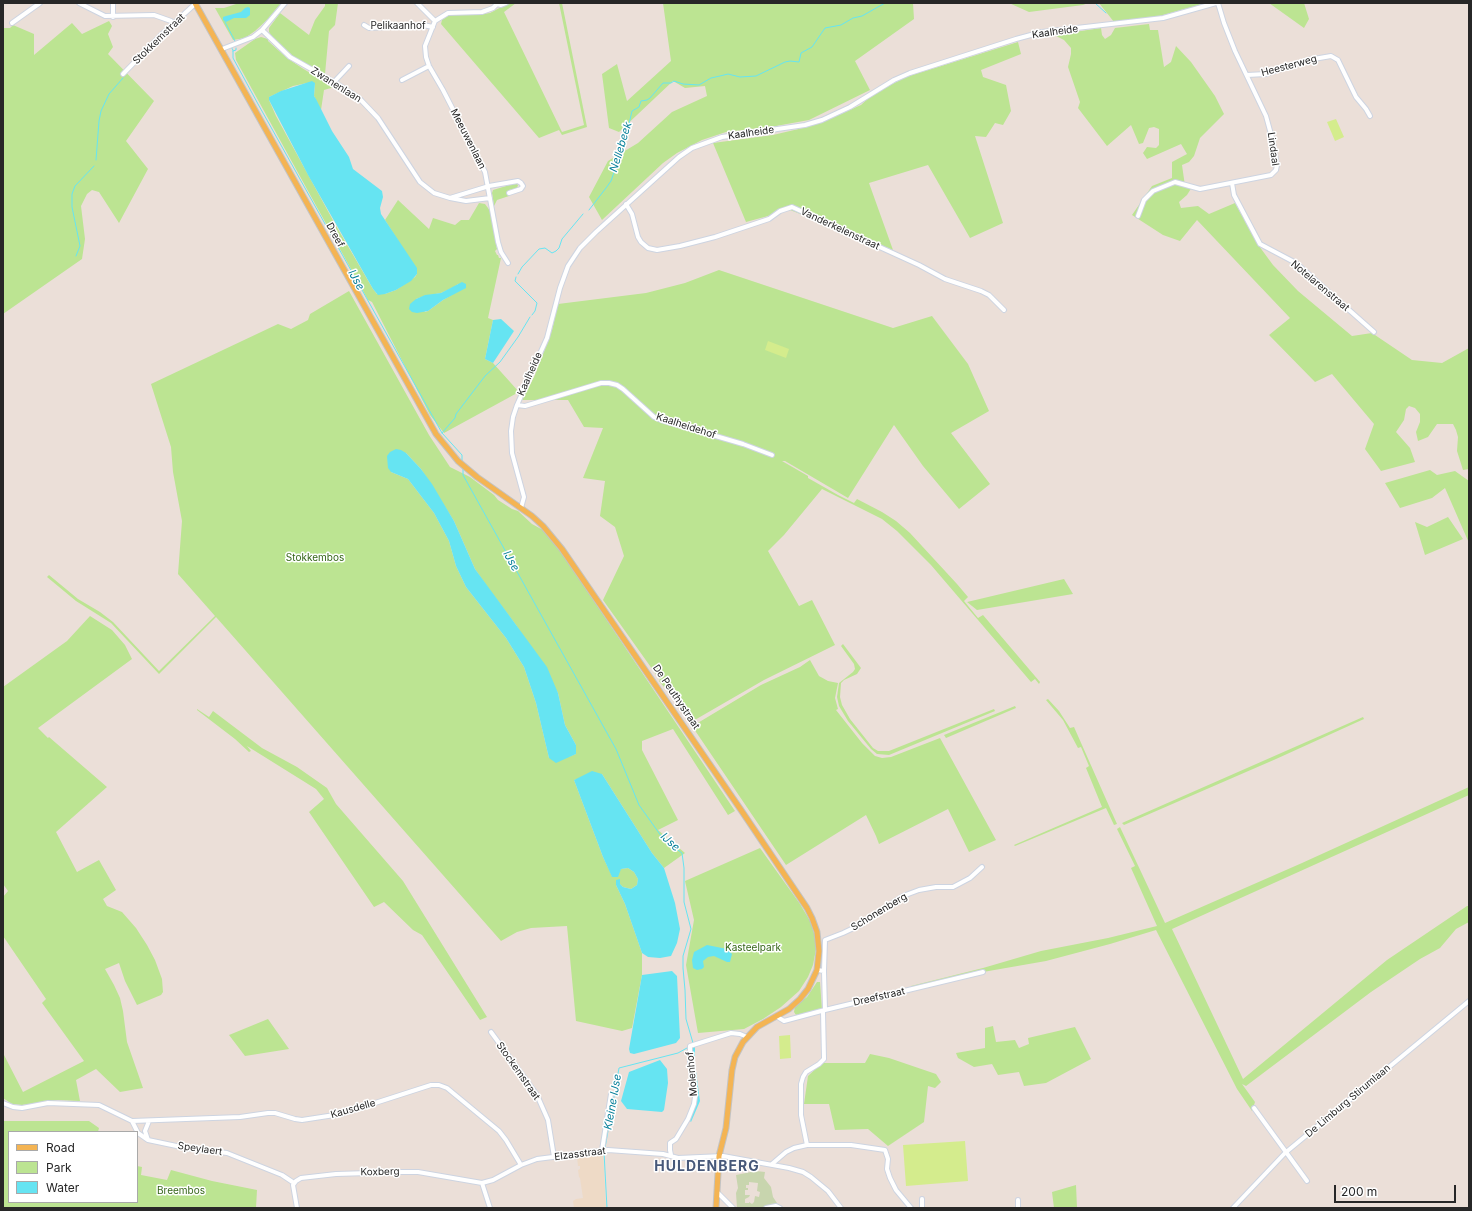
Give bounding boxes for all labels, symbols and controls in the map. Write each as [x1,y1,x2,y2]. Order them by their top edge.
street label: Stokkemstraat [130,11,188,67]
street label: Pelikaanhof [370,20,426,32]
street label: Kaalheide [1031,23,1079,41]
street label: Heesterweg [1260,53,1318,79]
street label: Zwanenlaan [309,65,363,105]
street label: Meeuwenlaan [448,107,488,171]
water label: Nellebeek [607,120,635,174]
street label: Kaalheide [727,124,775,142]
street label: Lindaal [1265,131,1281,167]
street label: Vanderkelenstraat [799,205,881,253]
street label: Dreef [323,221,347,249]
street label: Notelarenstraat [1288,258,1352,314]
water label: IJse [345,267,367,293]
street label: Kaalheide [515,350,545,398]
street label: Kaalheidehof [655,411,717,441]
water label: IJse [500,548,522,574]
park label: Stokkembos [286,552,344,564]
street label: De Peuthystraat [650,662,702,732]
water label: IJse [658,830,682,854]
street label: Schonenberg [849,891,909,933]
park label: Kasteelpark [725,942,781,954]
street label: Dreefstraat [852,985,906,1009]
street label: Stockemstraat [494,1040,542,1102]
street label: Molenhof [684,1051,700,1097]
street label: De Limburg Stirumlaan [1303,1062,1393,1140]
water label: Kleine IJse [602,1073,624,1131]
street label: Kausdelle [329,1097,377,1121]
legend [8,1131,138,1203]
text: Road [46,1140,75,1155]
street label: Speylaert [177,1140,223,1158]
street label: Elzasstraat [554,1145,606,1163]
district label: HULDENBERG [654,1159,760,1175]
text: Park [46,1160,72,1175]
street label: Koxberg [360,1166,400,1178]
scale bar [1336,1177,1458,1203]
text: Water [46,1180,79,1195]
text: 200 m [1341,1184,1377,1199]
park label: Breembos [157,1185,205,1197]

